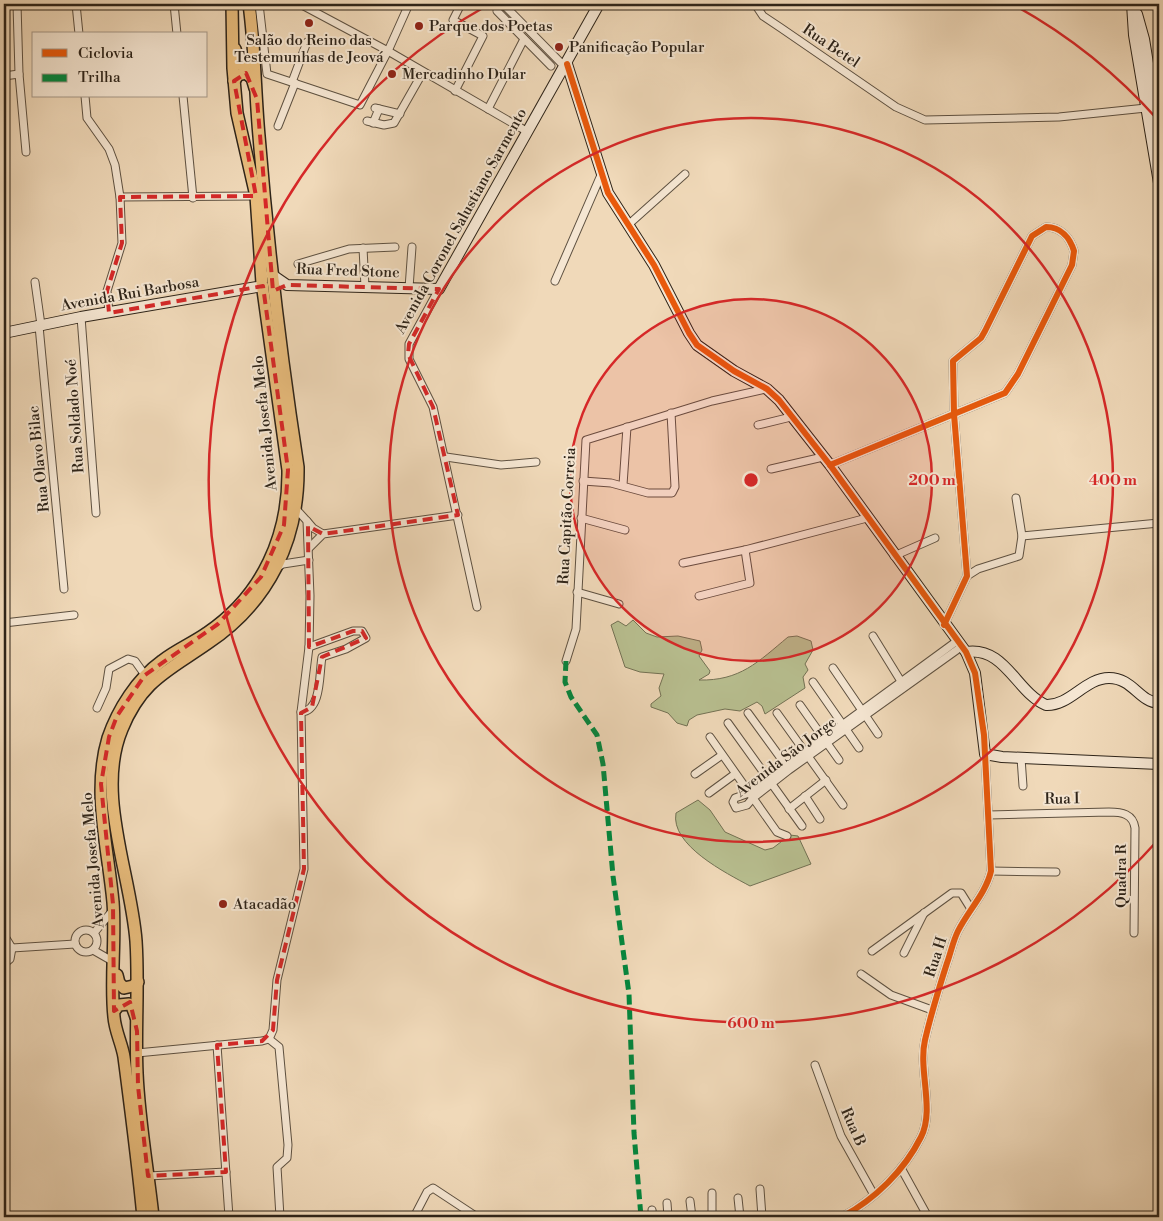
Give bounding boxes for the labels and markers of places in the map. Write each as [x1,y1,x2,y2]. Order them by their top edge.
marker: Salão do Reino das Testemunhas de Jeová [303,17,315,29]
place label: Parque dos Poetas [429,17,552,36]
marker: Parque dos Poetas [413,20,425,32]
place label: Salão do Reino das Testemunhas de Jeová [234,31,384,67]
place label: Panificação Popular [569,38,705,57]
marker: Panificação Popular [553,41,565,53]
place label: Mercadinho Dular [402,65,526,84]
marker: Mercadinho Dular [386,68,398,80]
centre of rings [742,471,760,489]
place label: Atacadão [232,895,296,914]
marker: Atacadão [217,898,229,910]

